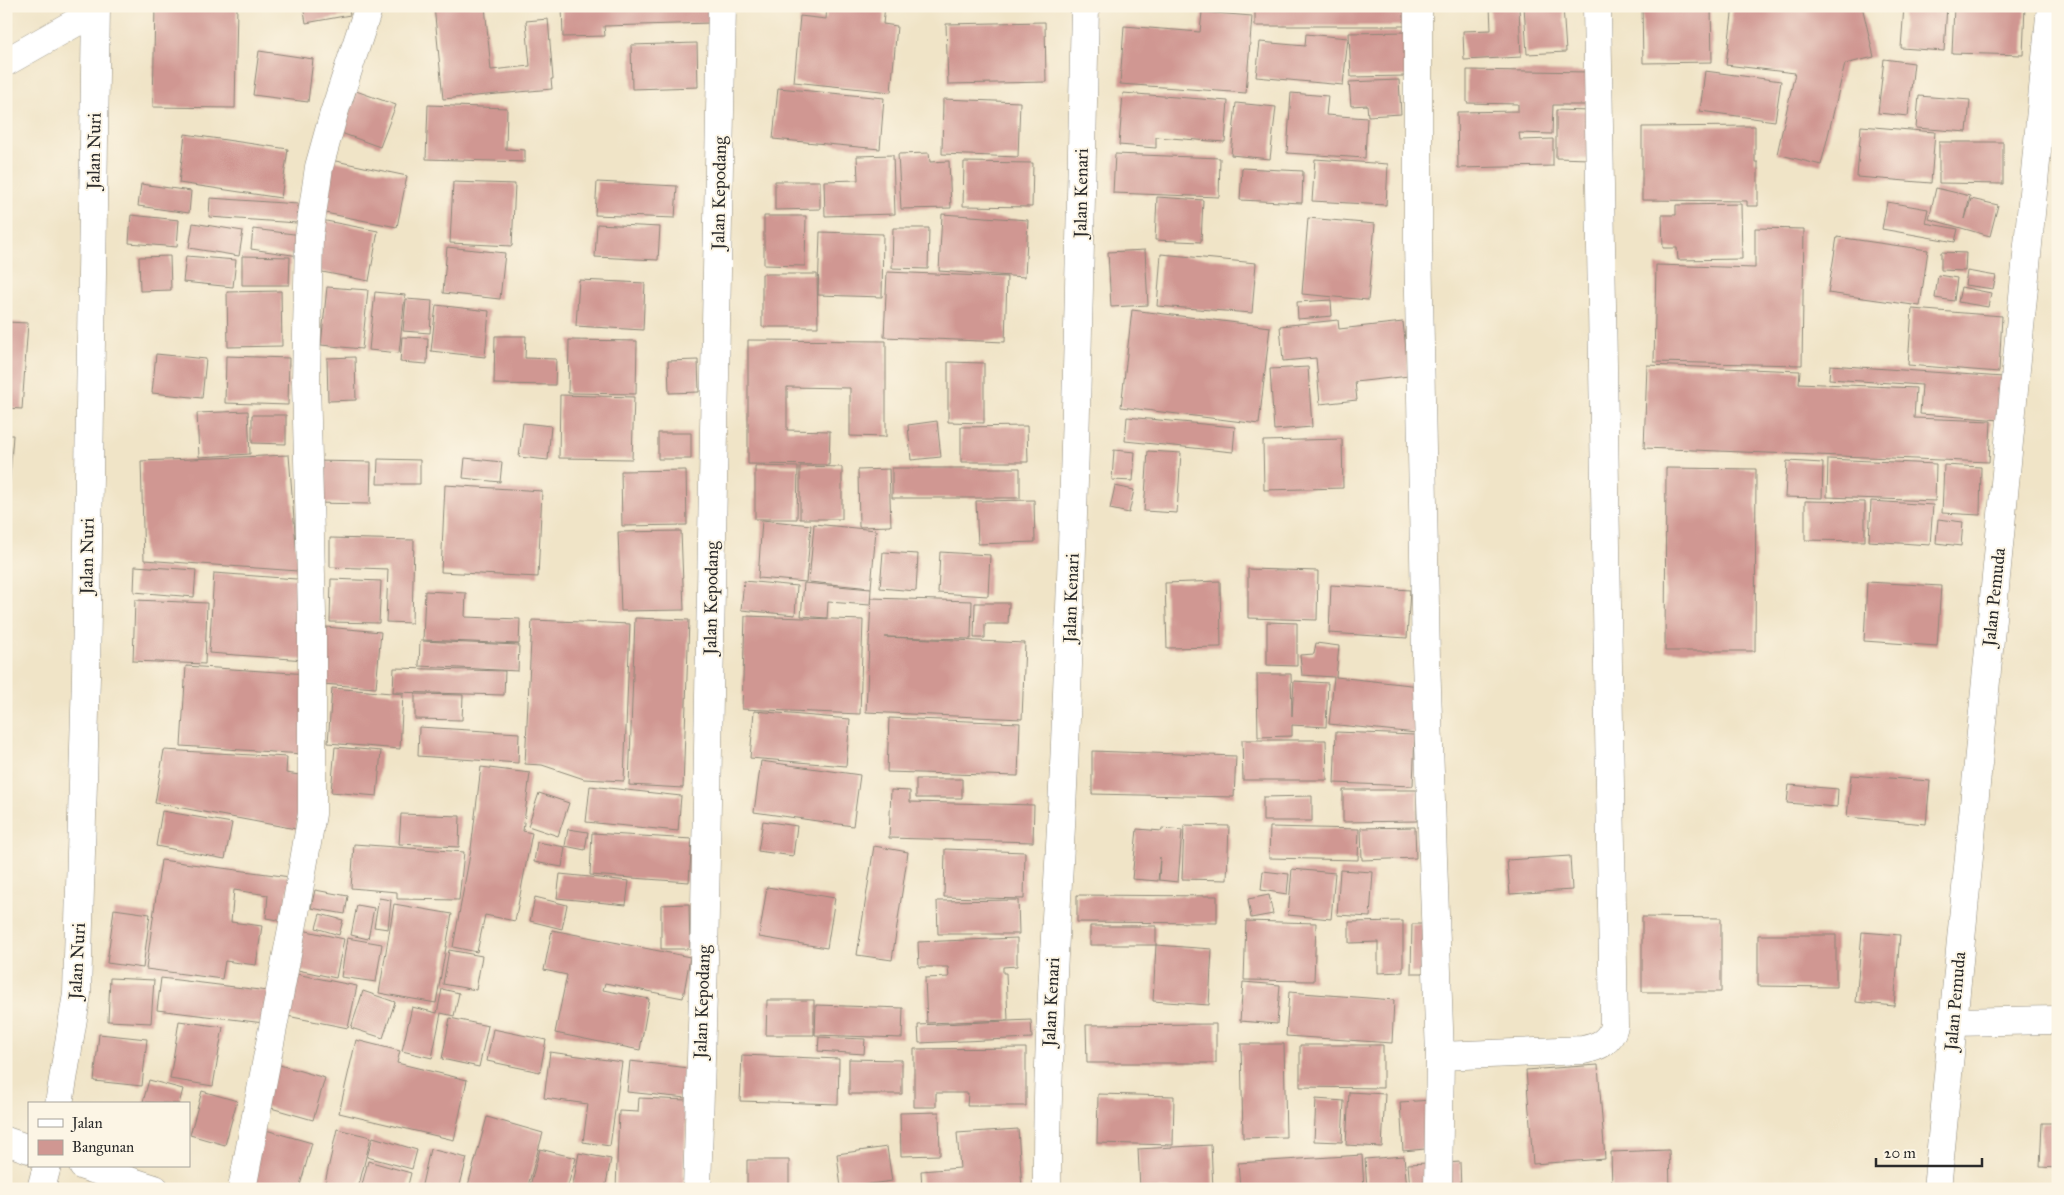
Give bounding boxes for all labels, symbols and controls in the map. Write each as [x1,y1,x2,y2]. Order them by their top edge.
street label: Jalan Nuri [82,112,107,192]
street label: Jalan Kepodang [707,135,732,252]
street label: Jalan Kenari [1069,148,1094,240]
street label: Jalan Nuri [75,517,100,597]
street label: Jalan Kepodang [699,540,724,657]
street label: Jalan Pemuda [1978,546,2011,650]
street label: Jalan Kenari [1058,553,1085,645]
street label: Jalan Nuri [64,922,91,1002]
street label: Jalan Kepodang [689,944,716,1061]
street label: Jalan Pemuda [1940,950,1971,1053]
street label: Jalan Kenari [1038,957,1065,1049]
legend [28,1102,190,1168]
text: Jalan [70,1114,103,1133]
scale bar [1876,1135,1983,1167]
text: Bangunan [72,1138,134,1156]
text: 20 m [1884,1144,1916,1162]

